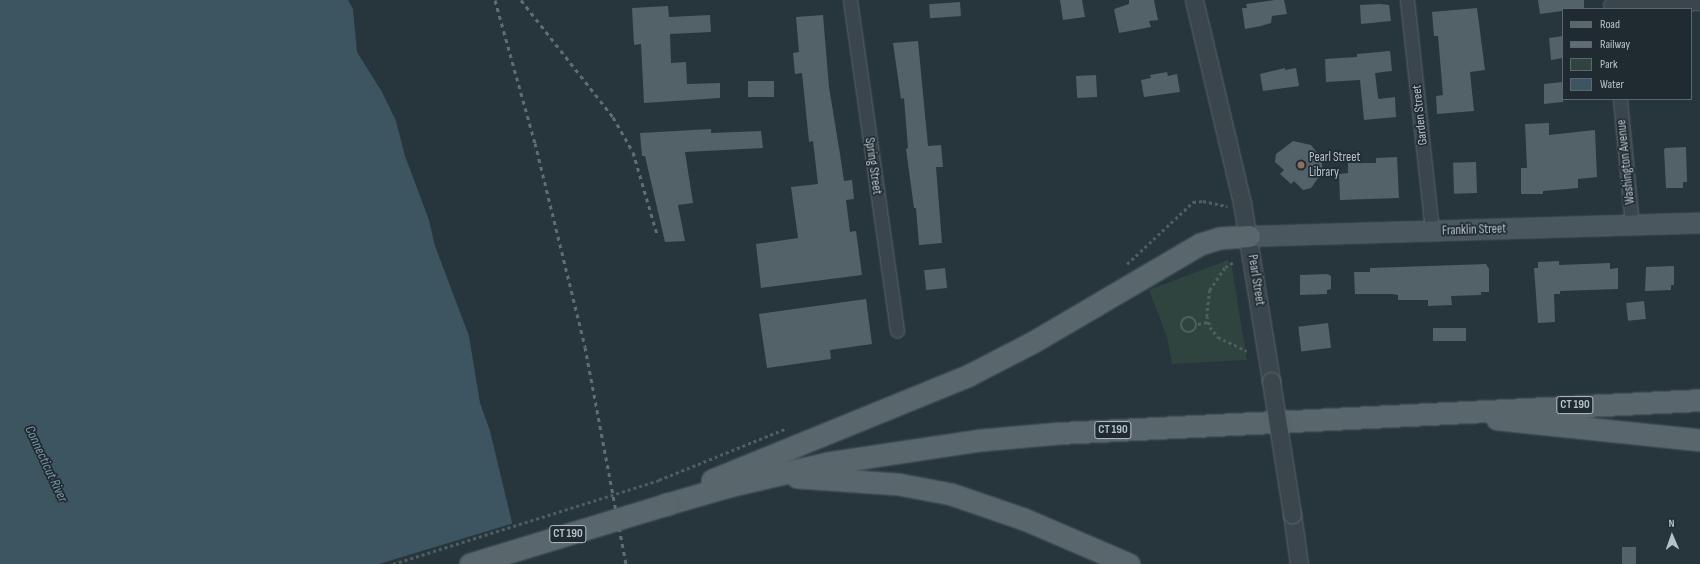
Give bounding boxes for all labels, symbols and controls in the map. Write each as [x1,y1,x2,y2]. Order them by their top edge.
legend [1562,8,1692,100]
text: Road [1600,17,1620,32]
text: Railway [1600,37,1630,52]
text: Park [1600,57,1618,72]
text: Water [1600,77,1624,92]
street label: Garden Street [1409,84,1431,146]
street label: Washington Avenue [1614,119,1638,205]
street label: Spring Street [861,137,885,195]
place label: Pearl Street Library [1309,150,1360,181]
marker: Pearl Street Library [1296,160,1306,170]
street label: Franklin Street [1442,221,1506,239]
street label: Pearl Street [1244,253,1268,307]
road number: CT 190 [1556,395,1594,415]
road number: CT 190 [1094,420,1132,440]
water label: Connecticut River [21,423,71,505]
north arrow [1652,516,1692,556]
text: N [1668,517,1675,530]
road number: CT 190 [549,524,587,544]

